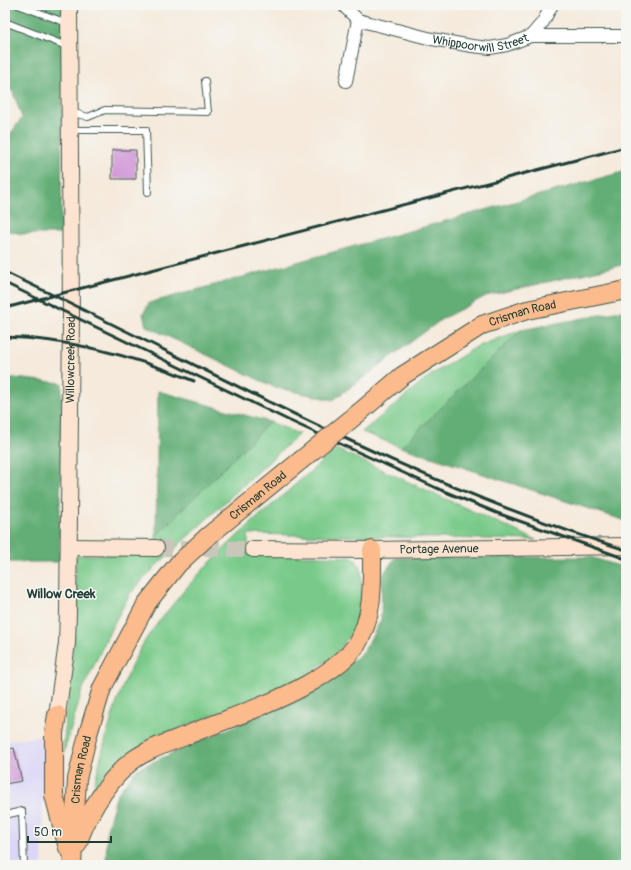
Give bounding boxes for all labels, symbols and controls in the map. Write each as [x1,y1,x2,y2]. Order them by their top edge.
street label: Whippoorwill Street [431,30,531,56]
street label: Crisman Road [487,297,557,330]
street label: Willowcreek Road [63,316,78,403]
street label: Crisman Road [226,468,290,523]
street label: Portage Avenue [399,541,479,557]
district label: Willow Creek [27,586,96,602]
street label: Crisman Road [68,734,95,804]
scale bar [28,818,111,844]
text: 50 m [34,825,62,840]

